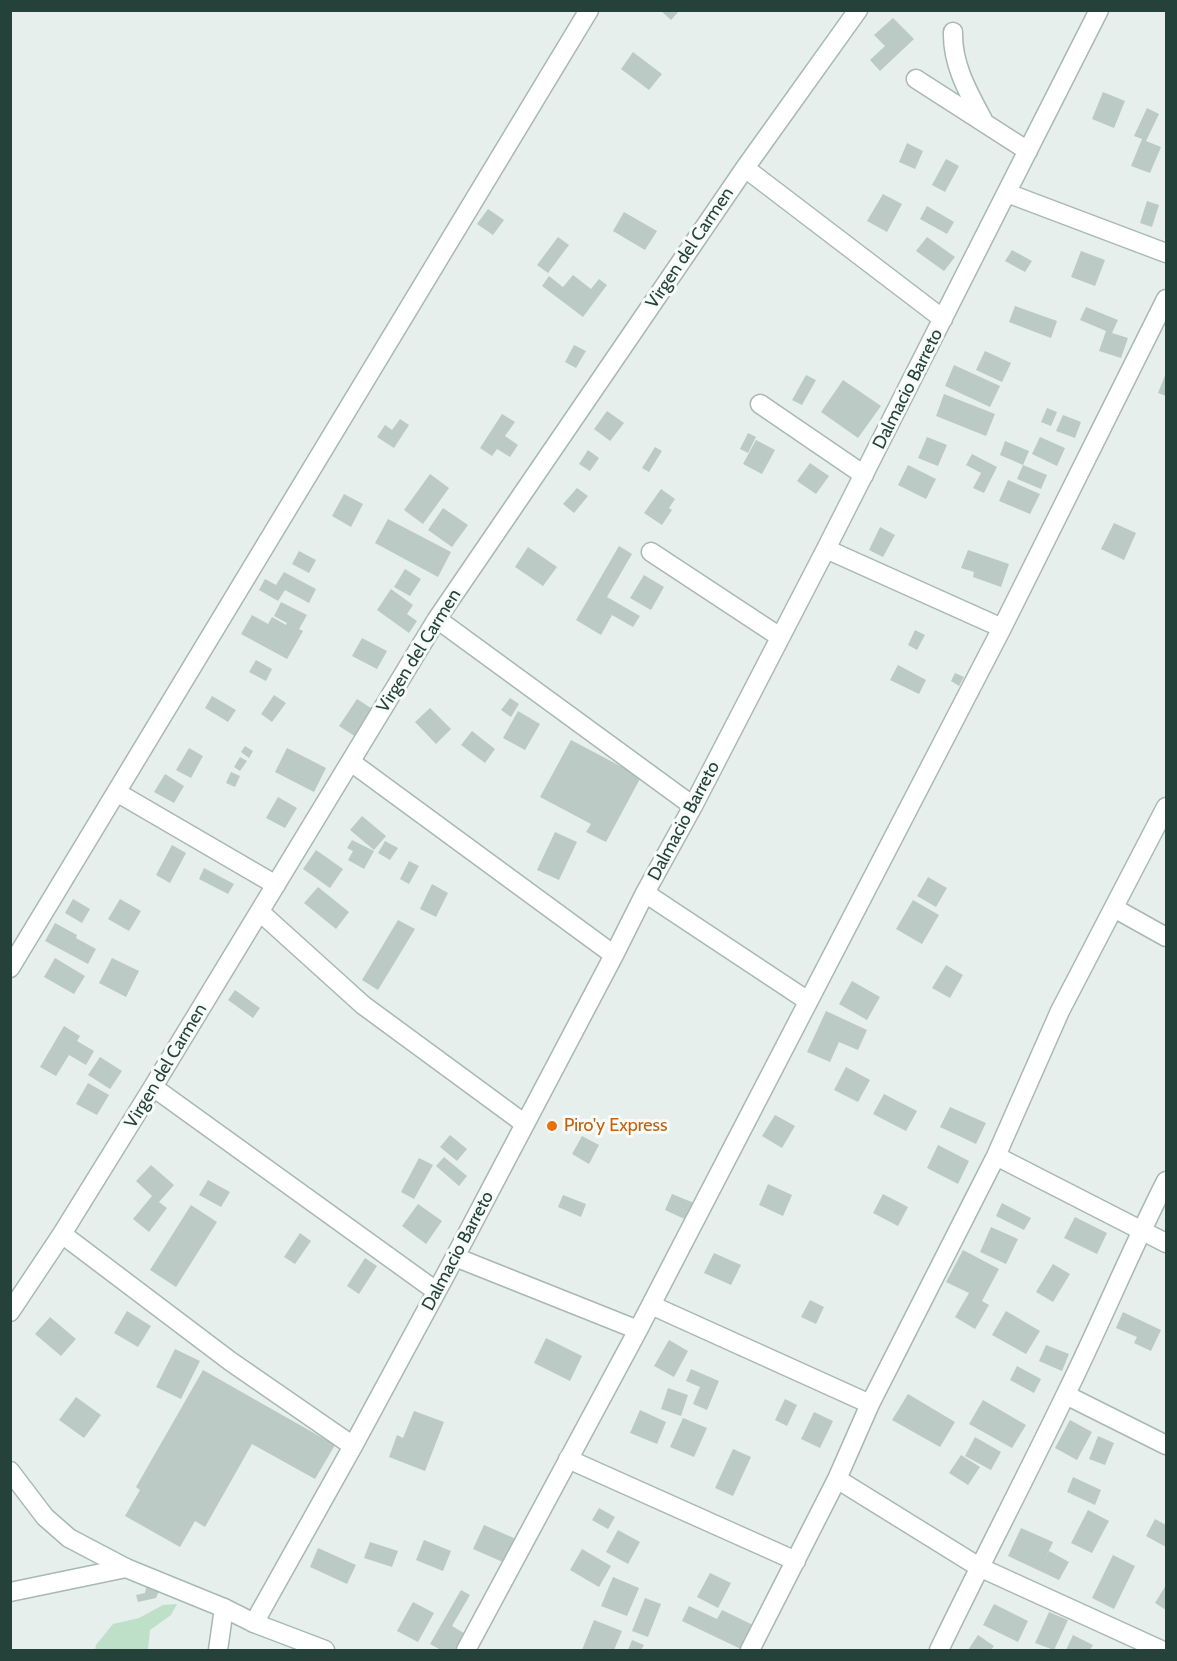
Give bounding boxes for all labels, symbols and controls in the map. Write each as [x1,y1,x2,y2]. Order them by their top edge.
street label: Virgen del Carmen [641,183,739,313]
street label: Dalmacio Barreto [868,325,948,453]
street label: Virgen del Carmen [372,585,466,717]
street label: Dalmacio Barreto [644,758,724,884]
street label: Virgen del Carmen [120,1000,212,1132]
place label: Piro'y Express [564,1115,667,1137]
marker: Piro'y Express [545,1119,559,1133]
street label: Dalmacio Barreto [418,1188,498,1314]

